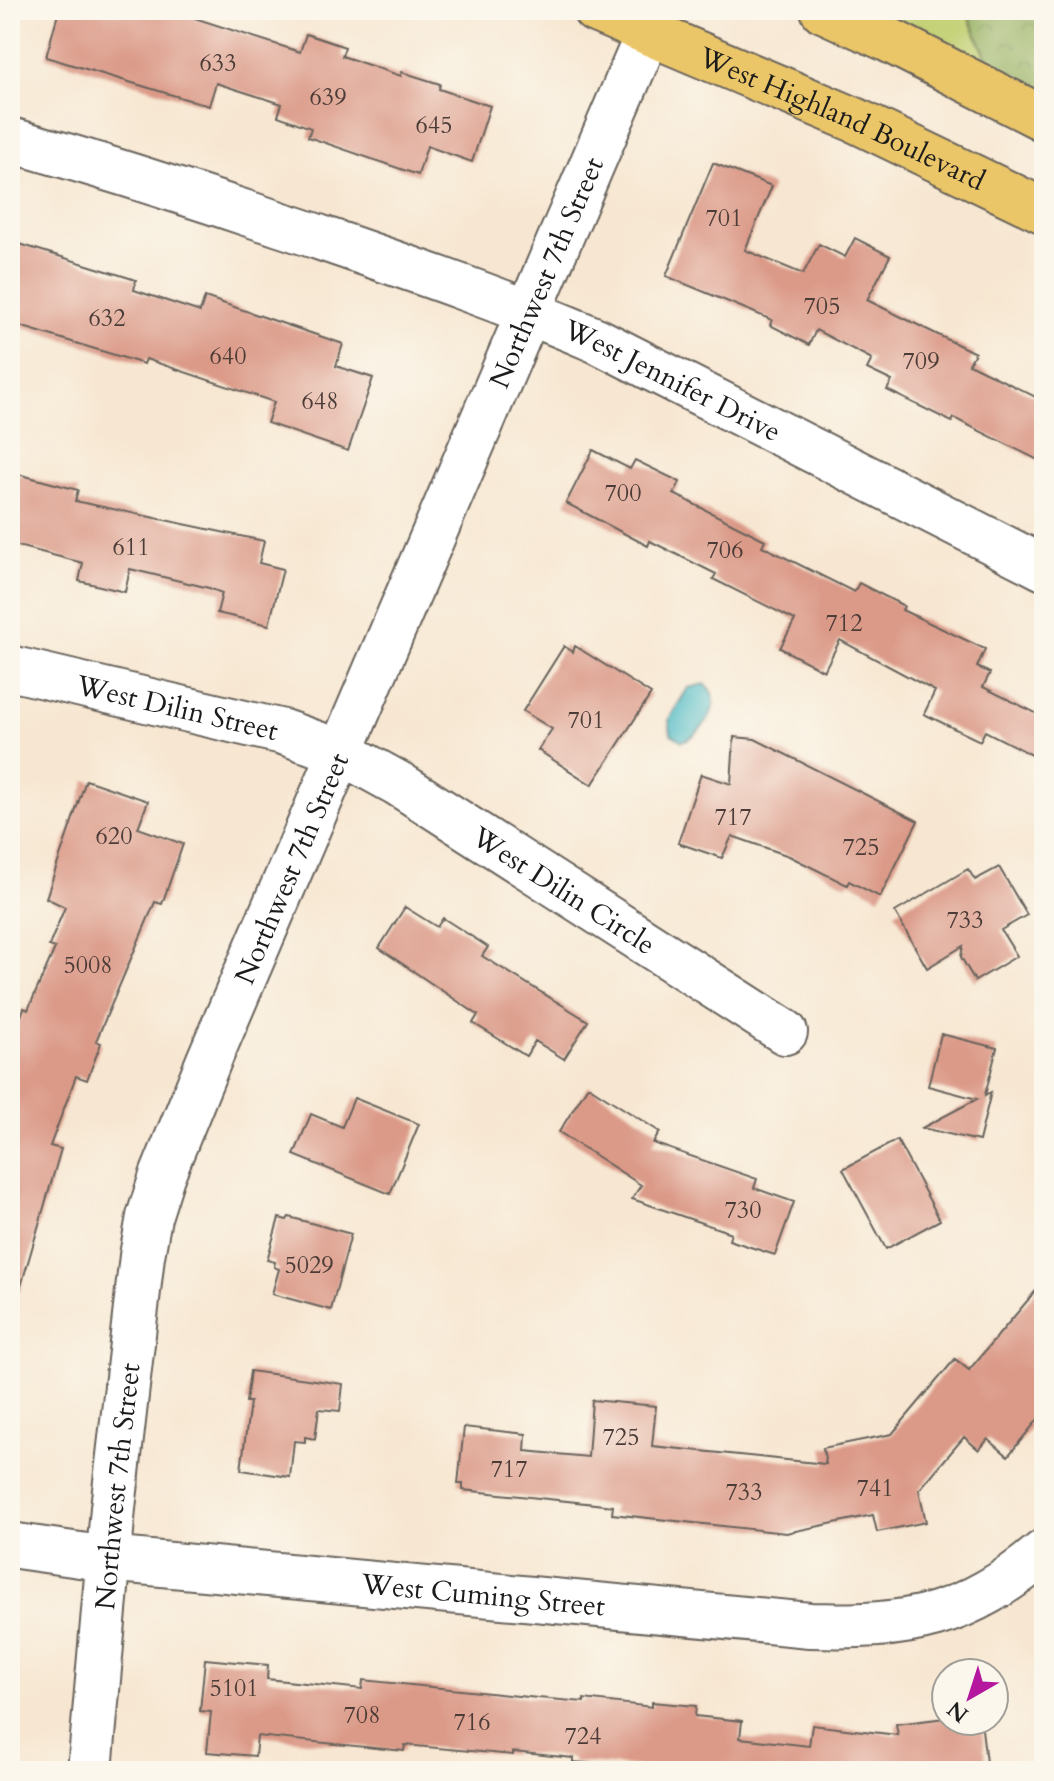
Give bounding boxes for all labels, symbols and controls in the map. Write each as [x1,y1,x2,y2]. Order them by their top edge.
street label: West Highland Boulevard [692,38,992,200]
house number: 633 [200,47,236,80]
house number: 639 [310,81,346,114]
house number: 645 [416,109,452,142]
street label: Northwest 7th Street [480,151,613,394]
house number: 701 [706,202,742,235]
house number: 705 [804,290,840,323]
house number: 632 [89,302,125,335]
street label: West Jennifer Drive [557,310,787,451]
house number: 640 [210,340,246,373]
house number: 709 [903,345,939,378]
house number: 648 [302,385,338,418]
house number: 700 [605,477,641,510]
house number: 611 [113,531,149,564]
house number: 706 [707,534,743,567]
house number: 712 [826,607,862,640]
street label: West Dilin Street [72,666,282,750]
house number: 701 [568,704,604,737]
street label: Northwest 7th Street [226,747,358,990]
house number: 717 [715,801,751,834]
street label: West Dilin Circle [464,817,662,964]
house number: 620 [96,820,132,853]
house number: 725 [843,831,879,864]
house number: 733 [947,904,983,937]
house number: 5008 [63,949,113,982]
house number: 730 [725,1194,761,1227]
house number: 5029 [284,1249,334,1282]
street label: Northwest 7th Street [86,1361,150,1611]
house number: 725 [603,1421,639,1454]
house number: 717 [491,1453,527,1486]
house number: 741 [857,1472,893,1505]
house number: 733 [726,1476,762,1509]
street label: West Cuming Street [359,1565,607,1626]
north arrow [930,1657,1010,1737]
house number: 5101 [209,1672,259,1705]
text: N [941,1694,975,1729]
house number: 708 [344,1699,380,1732]
house number: 716 [454,1706,490,1739]
house number: 724 [565,1720,601,1753]

